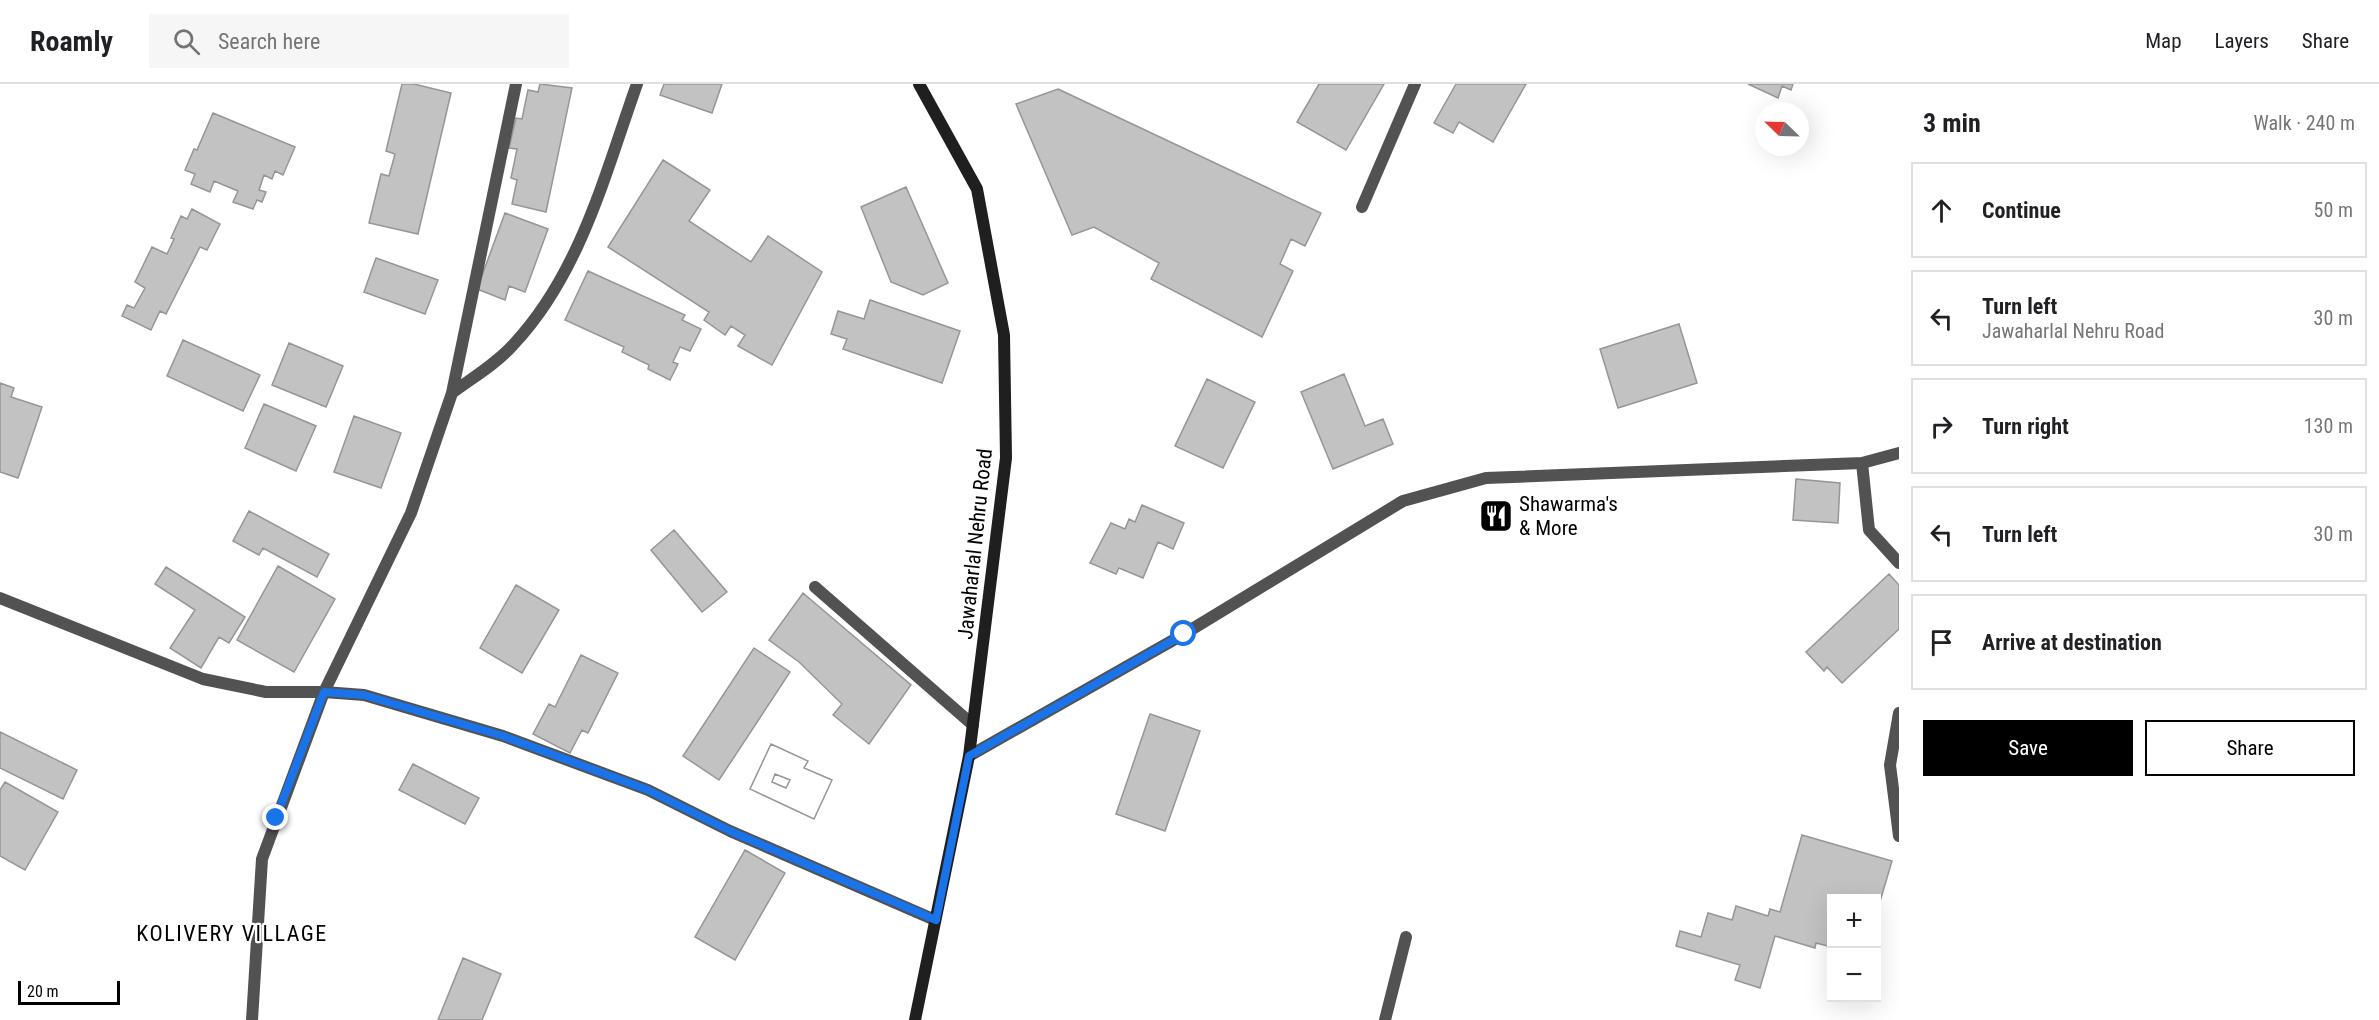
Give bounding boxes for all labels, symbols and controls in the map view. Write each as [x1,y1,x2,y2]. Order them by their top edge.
search box [149,14,569,68]
text: Roamly [30,25,113,58]
icon: search [170,25,203,58]
text: Search here [218,29,320,54]
text: Map [2145,29,2182,53]
text: Layers [2215,29,2269,53]
text: Share [2302,29,2349,53]
north arrow [1755,102,1809,156]
text: 3 min [1923,108,1981,138]
text: Walk · 240 m [2254,111,2355,135]
icon: ahead [1925,194,1958,227]
text: Continue [1982,198,2061,223]
text: 50 m [2314,198,2353,222]
text: Turn left [1982,294,2057,319]
icon: left [1925,302,1958,335]
text: 30 m [2314,306,2353,330]
text: Jawaharlal Nehru Road [1982,319,2164,343]
icon: right [1925,410,1958,443]
text: Turn right [1982,414,2069,439]
text: 130 m [2304,414,2353,438]
street label: Jawaharlal Nehru Road [953,447,997,641]
place label: Shawarma's & More [1519,492,1618,540]
restaurant icon: Shawarma's & More [1478,498,1514,534]
icon: left [1925,518,1958,551]
text: Turn left [1982,522,2057,547]
text: 30 m [2314,522,2353,546]
route start [1170,620,1196,646]
icon: arrive [1925,626,1958,659]
text: Arrive at destination [1982,630,2162,655]
button: Save [1923,720,2133,776]
button: Share [2145,720,2355,776]
route end [262,804,288,830]
map controls [1827,894,1881,1002]
button: + [1827,894,1881,948]
district label: KOLIVERY VILLAGE [136,921,328,946]
button: − [1827,948,1881,1002]
scale bar [18,978,120,1006]
text: 20 m [27,982,59,1001]

